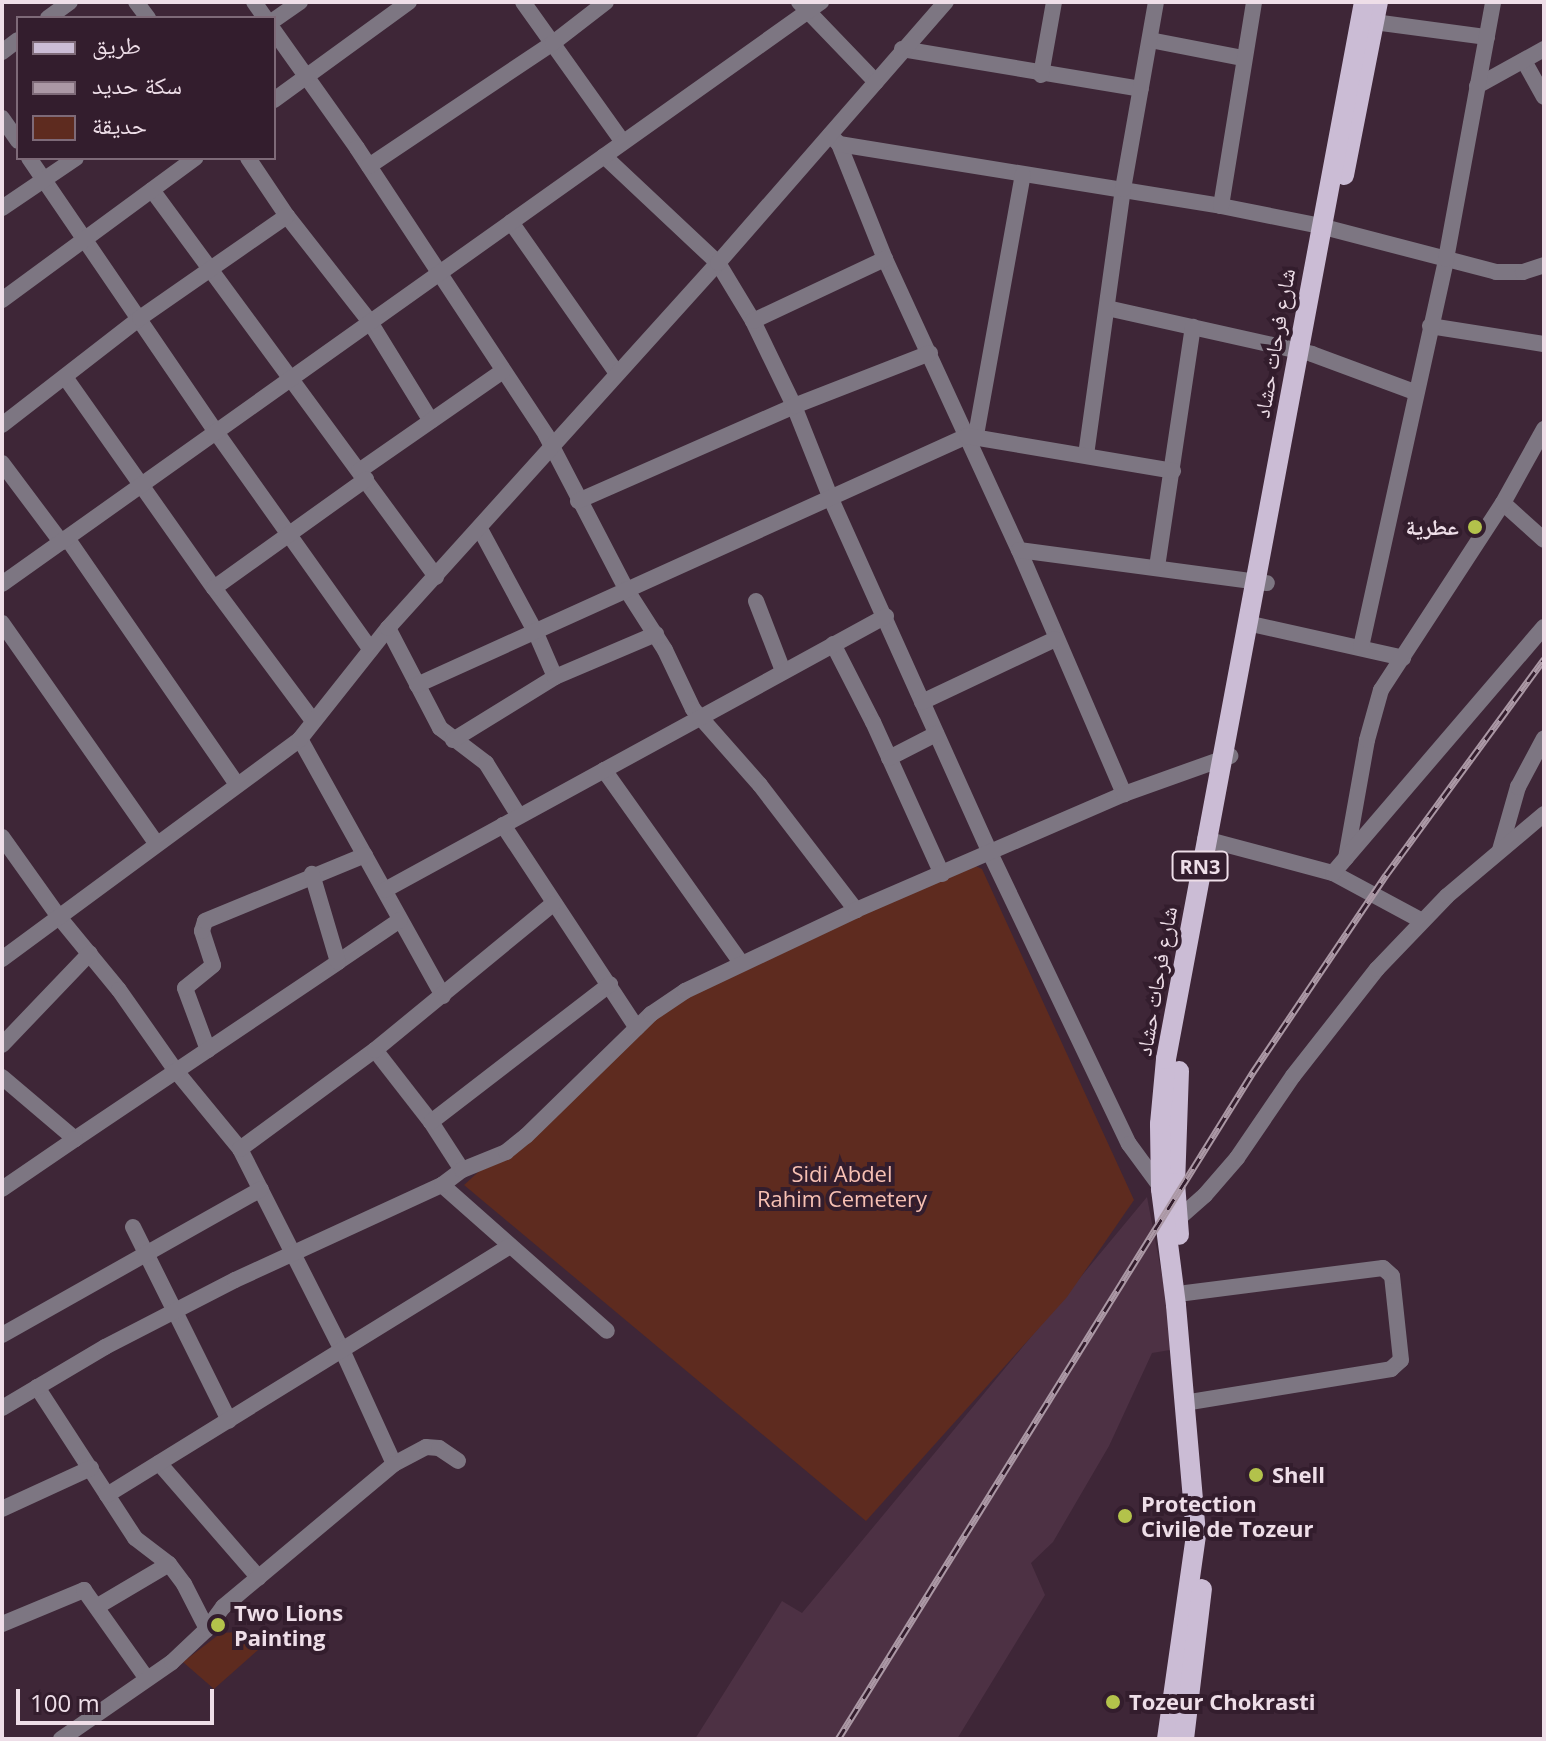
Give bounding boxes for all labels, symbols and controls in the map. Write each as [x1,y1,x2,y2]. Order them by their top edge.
legend [16,16,276,160]
text: طريق [92,28,141,61]
text: سكة حديد [92,68,182,101]
text: حديقة [92,108,147,141]
street label: شارع فرحات حشاد [1248,266,1300,420]
place label: عطرية [1406,514,1459,540]
marker: عطرية [1466,518,1484,536]
road number: RN3 [1170,850,1230,882]
street label: شارع فرحات حشاد [1130,904,1182,1058]
park label: Sidi Abdel Rahim Cemetery [757,1160,927,1212]
place label: Shell [1272,1462,1325,1488]
marker: Shell [1247,1466,1265,1484]
place label: Protection Civile de Tozeur [1141,1490,1314,1542]
marker: Protection Civile de Tozeur [1116,1507,1134,1525]
place label: Two Lions Painting [234,1599,343,1650]
marker: Two Lions Painting [209,1616,227,1634]
scale bar [20,1673,218,1723]
text: 100 m [30,1686,100,1719]
place label: Tozeur Chokrasti [1129,1689,1315,1715]
marker: Tozeur Chokrasti [1104,1693,1122,1711]

